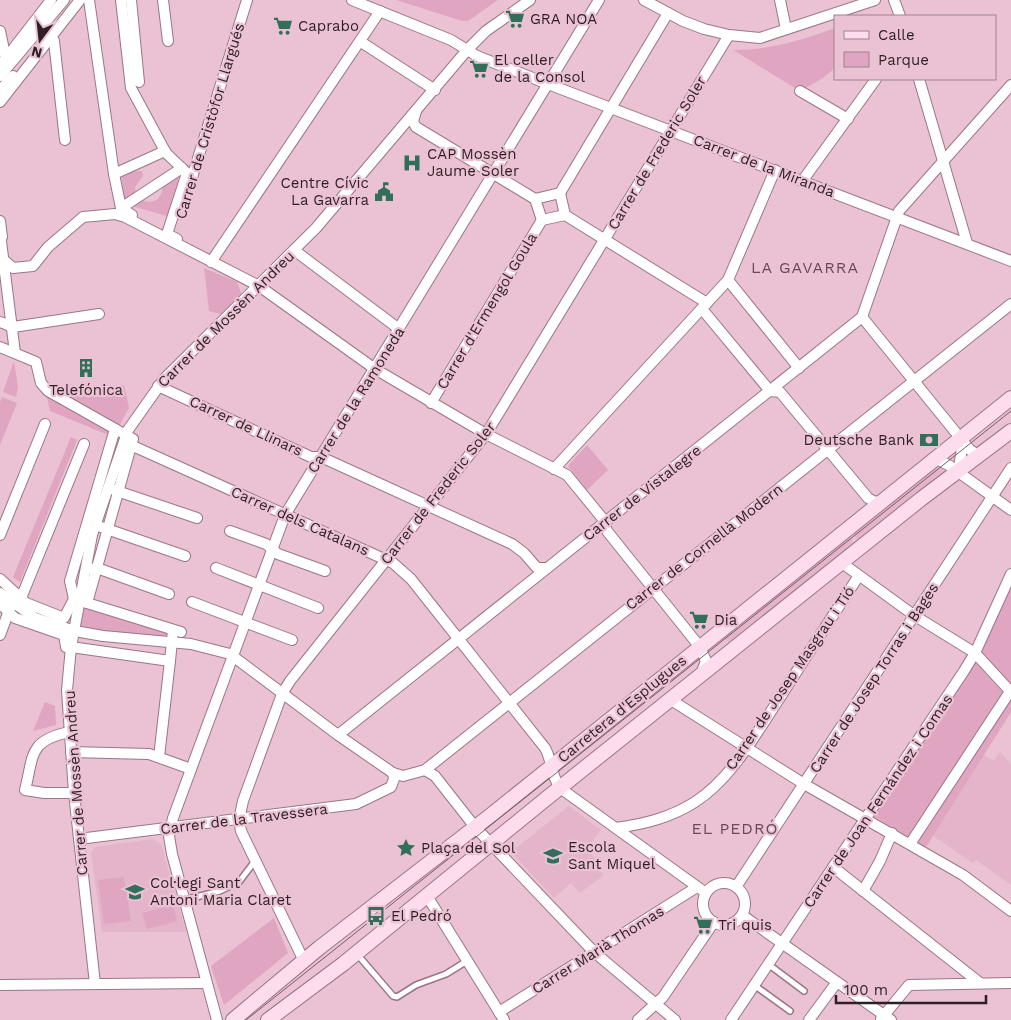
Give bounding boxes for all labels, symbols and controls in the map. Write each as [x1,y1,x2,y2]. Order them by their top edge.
supermarket icon: GRA NOA [504,8,526,30]
place label: GRA NOA [530,10,597,28]
north arrow [15,15,65,65]
supermarket icon: Caprabo [272,15,294,37]
legend [834,15,996,80]
place label: Caprabo [298,17,359,35]
street label: Carrer de Cristòfor Llargués [172,21,248,221]
text: Calle [878,26,915,44]
text: N [30,43,44,62]
place label: El celler de la Consol [494,51,586,86]
text: Parque [878,51,929,69]
supermarket icon: El celler de la Consol [468,58,490,80]
street label: Carrer de Frederic Soler [604,73,710,233]
street label: Carrer de la Miranda [691,131,838,201]
place label: CAP Mossèn Jaume Soler [427,145,519,180]
hospital icon: CAP Mossèn Jaume Soler [401,152,423,174]
place label: Centre Cívic La Gavarra [280,174,369,209]
public building icon: Centre Cívic La Gavarra [373,181,395,203]
street label: Carrer d'Ermengol Goula [433,229,541,393]
street label: Carrer de Mossèn Andreu [154,247,298,391]
district label: LA GAVARRA [751,258,859,277]
street label: Carrer de la Ramoneda [304,323,409,476]
building icon: Telefónica [75,357,97,379]
place label: Telefónica [49,381,124,399]
street label: Carrer de Llinars [187,392,305,460]
street label: Carrer de Frederic Soler [377,418,499,568]
bank icon: Deutsche Bank [918,429,940,451]
place label: Deutsche Bank [804,431,914,449]
street label: Carrer de Vistalegre [579,441,705,545]
street label: Carrer de Cornellà Modern [622,480,786,614]
street label: Carrer dels Catalans [228,482,372,560]
street label: Carrer de Josep Torras i Bages [806,579,942,776]
street label: Carrer de Josep Masgrau i Tió [722,583,858,773]
supermarket icon: Dia [688,609,710,631]
place label: Dia [714,611,738,629]
street label: Carretera d'Esplugues [554,651,690,767]
street label: Carrer de Mossèn Andreu [61,690,91,876]
street label: Carrer de Joan Fernández i Comas [800,691,956,911]
street label: Carrer de la Travessera [159,800,329,838]
district label: EL PEDRÓ [692,819,778,838]
place icon: Plaça del Sol [395,837,417,859]
place label: Escola Sant Miquel [568,838,656,873]
place label: Plaça del Sol [421,839,516,857]
school or university icon: Escola Sant Miquel [542,845,564,867]
place label: Col·legi Sant Antoni Maria Claret [150,874,292,909]
school or university icon: Col·legi Sant Antoni Maria Claret [124,881,146,903]
street label: Carrer Marià Thomas [529,902,667,998]
bus stop icon: El Pedró [365,905,387,927]
place label: El Pedró [391,907,452,925]
supermarket icon: Tri quis [692,914,714,936]
place label: Tri quis [718,916,772,934]
scale bar [836,972,986,1004]
text: 100 m [844,981,888,999]

